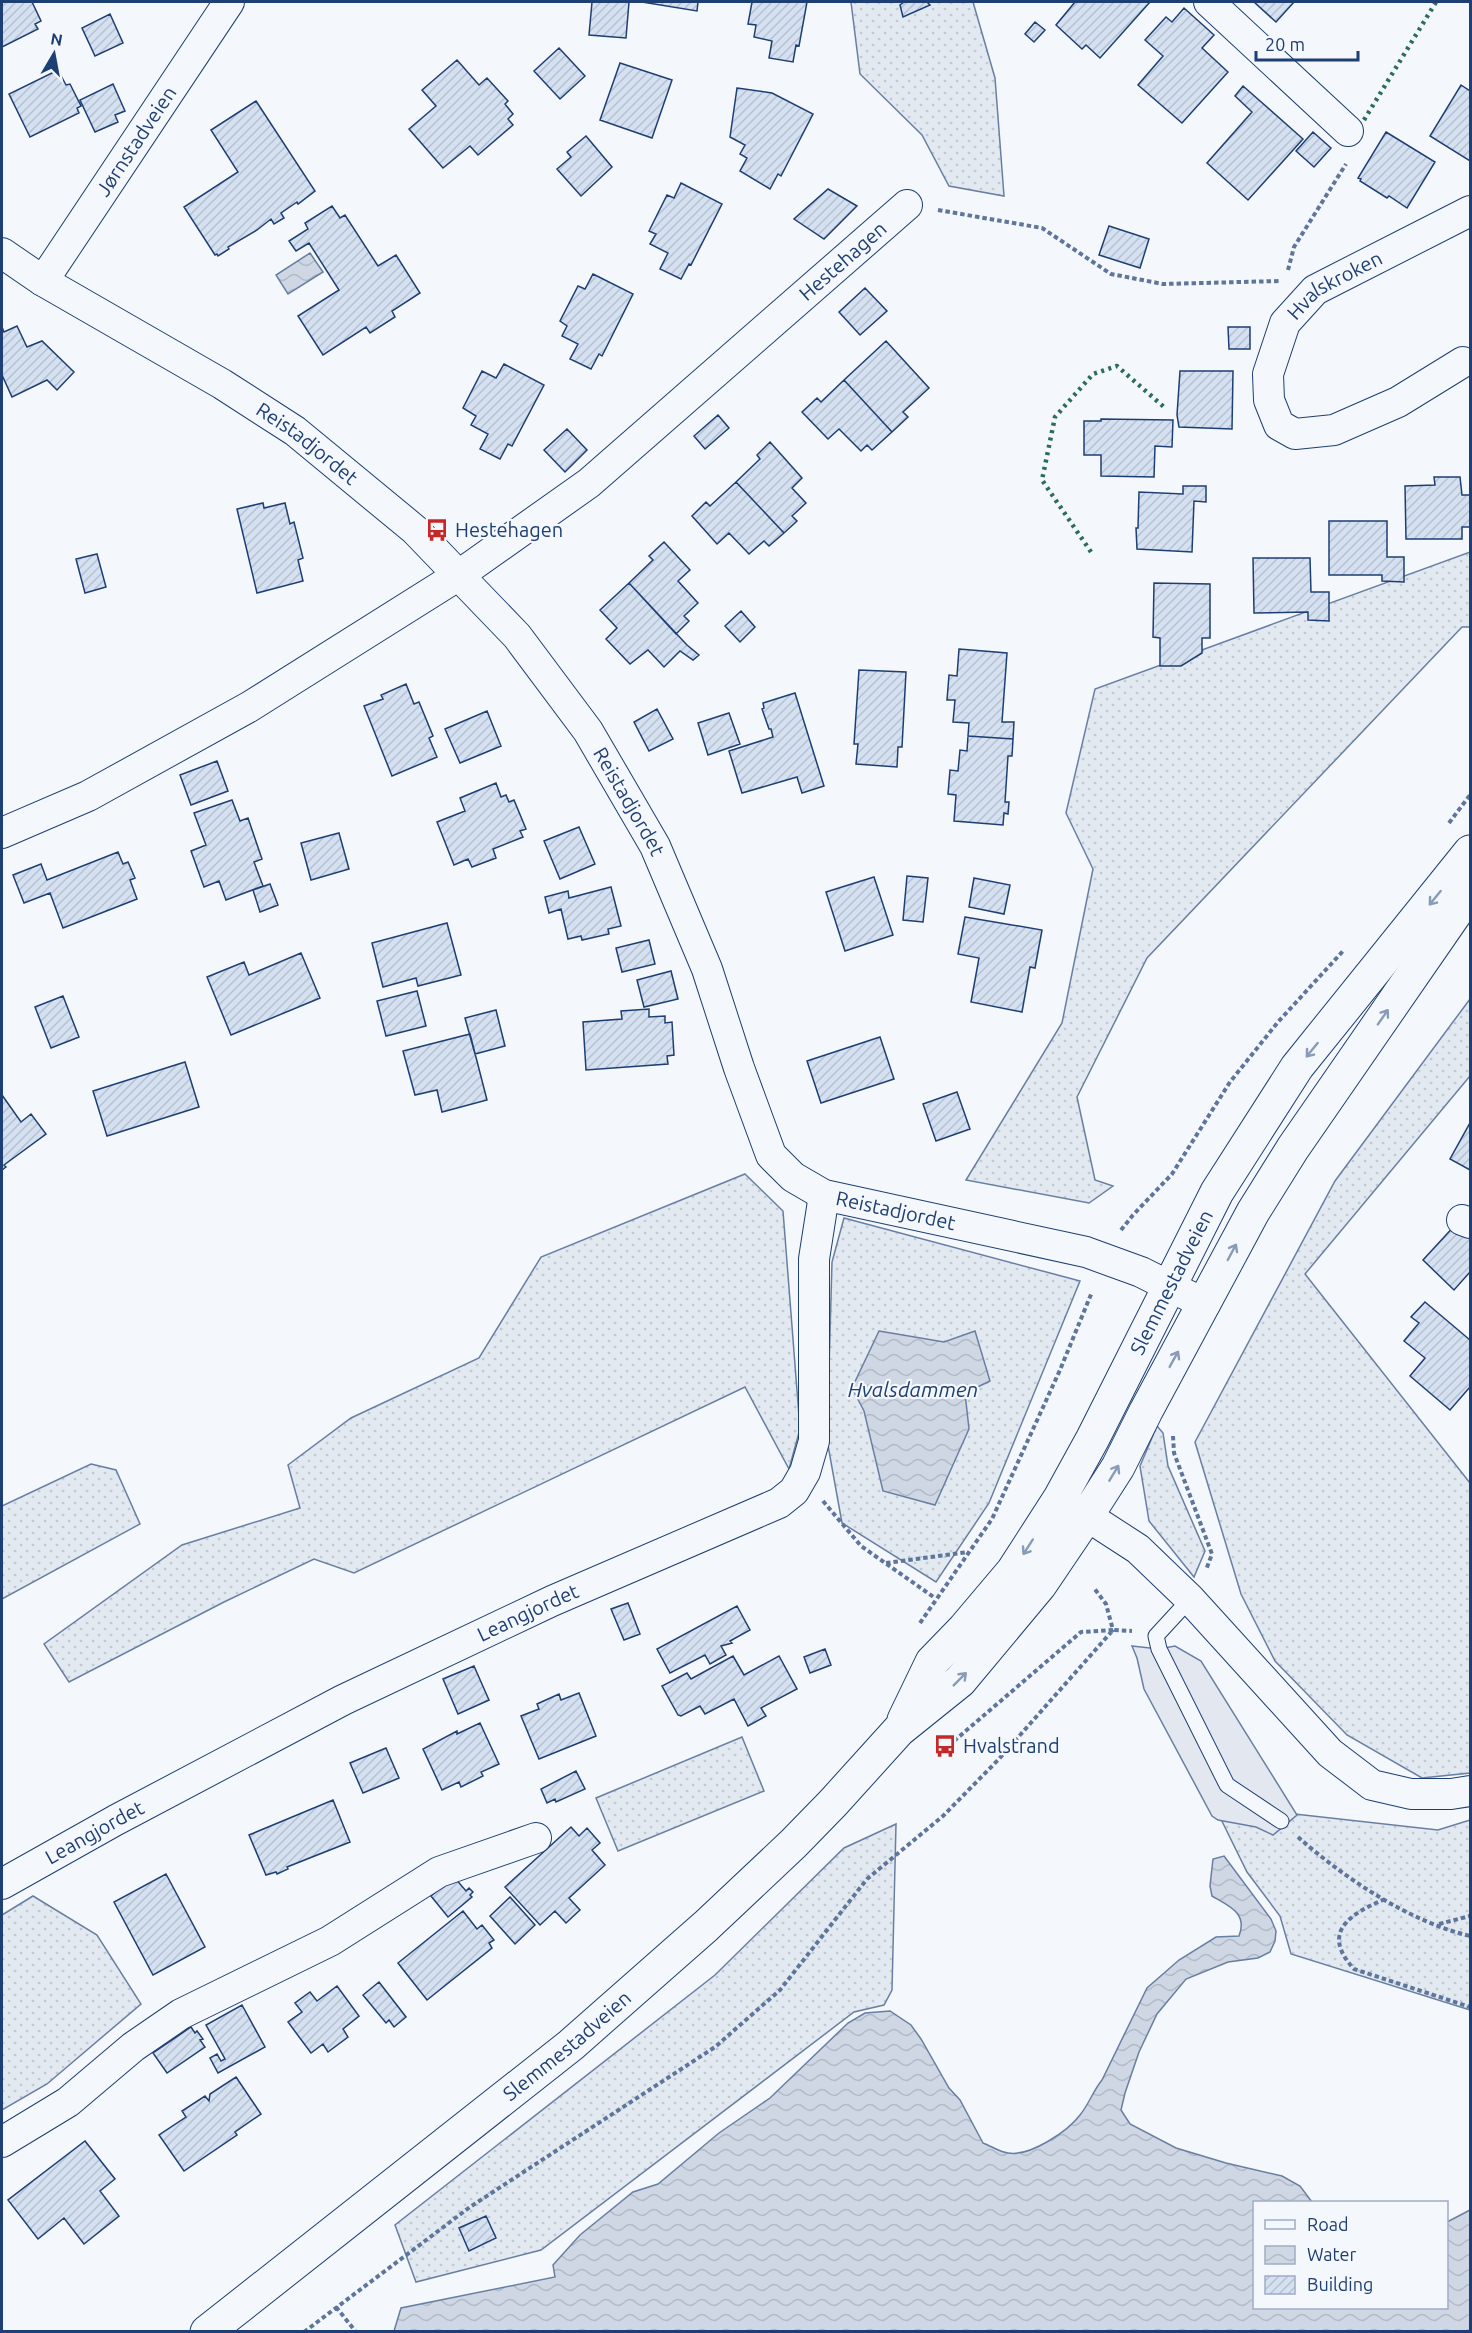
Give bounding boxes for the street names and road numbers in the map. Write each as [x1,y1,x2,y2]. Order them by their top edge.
street label: Jørnstadveien [91,82,181,200]
street label: Hestehagen [794,216,891,305]
street label: Hvalskroken [1282,246,1386,324]
street label: Reistadjordet [252,397,363,489]
street label: Reistadjordet [589,743,670,859]
street label: Reistadjordet [834,1186,958,1234]
street label: Slemmestadveien [1125,1206,1217,1358]
street label: Leangjordet [473,1579,582,1646]
street label: Leangjordet [41,1795,148,1868]
street label: Slemmestadveien [498,1986,635,2105]

